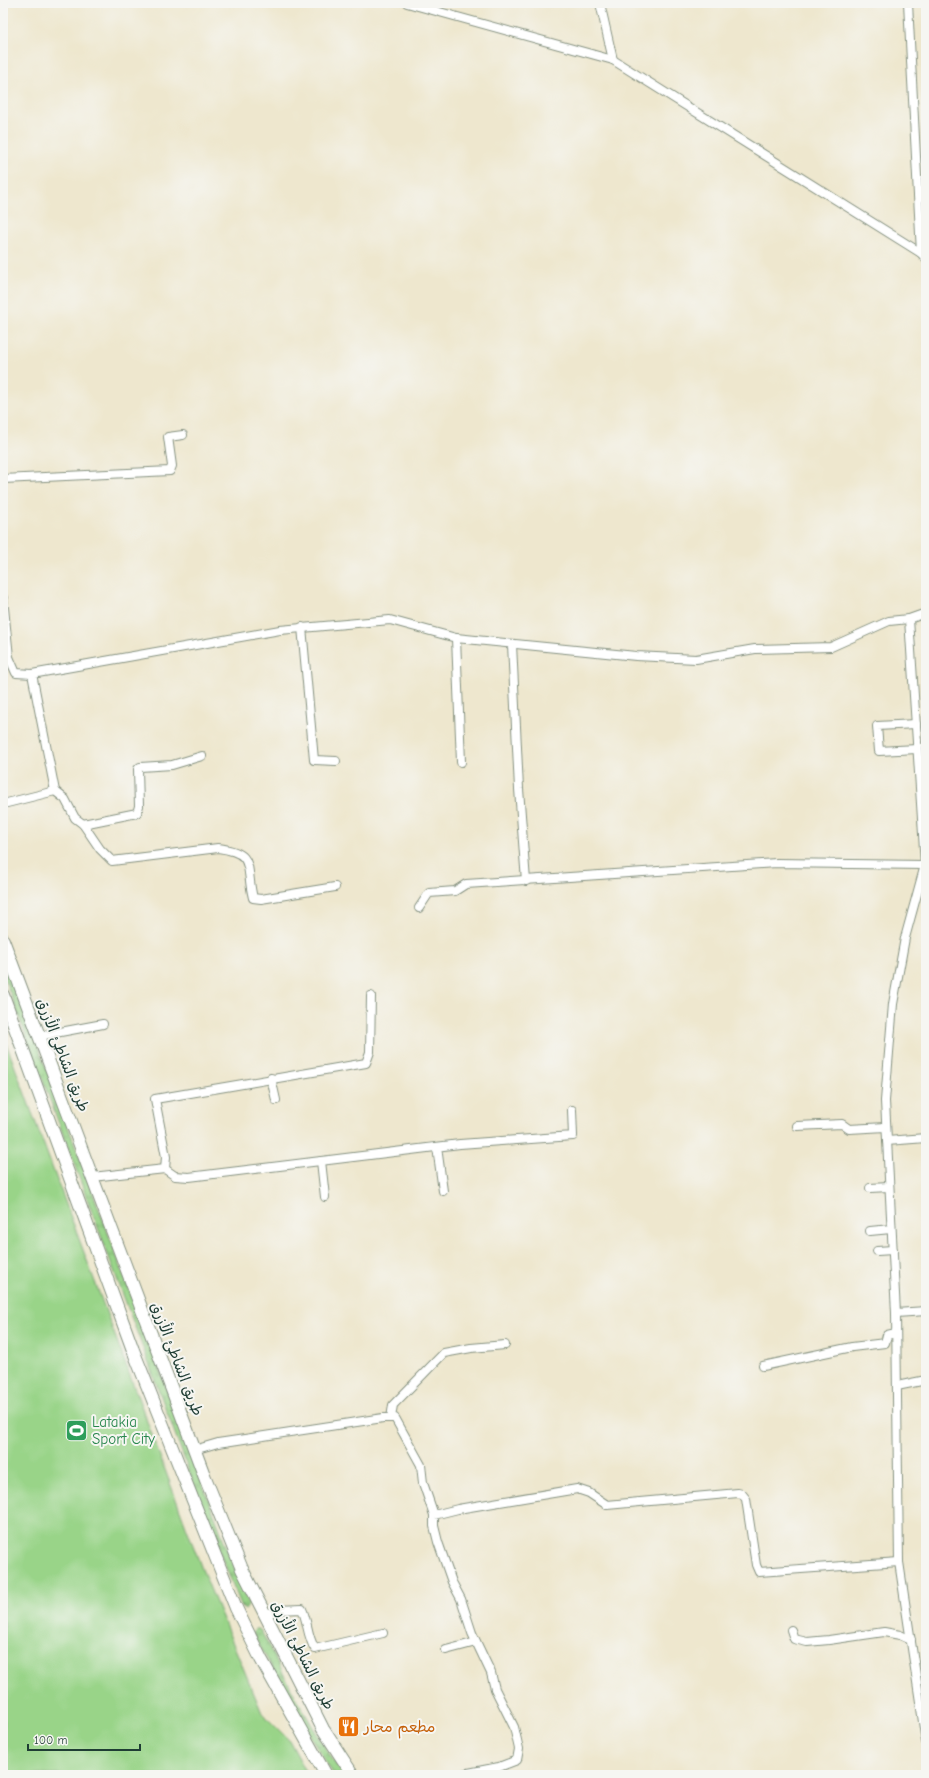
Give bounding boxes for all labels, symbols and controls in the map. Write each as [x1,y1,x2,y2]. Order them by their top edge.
street label: طريق الشاطئ الأزرق [32,995,94,1115]
street label: طريق الشاطئ الأزرق [146,1299,208,1419]
place label: Latakia Sport City [92,1413,155,1448]
sports icon: Latakia Sport City [64,1418,90,1444]
street label: طريق الشاطئ الأزرق [267,1597,339,1713]
restaurant icon: مطعم محار [335,1714,361,1740]
place label: مطعم محار [363,1718,435,1739]
scale bar [28,1726,140,1752]
text: 100 m [34,1733,67,1747]

